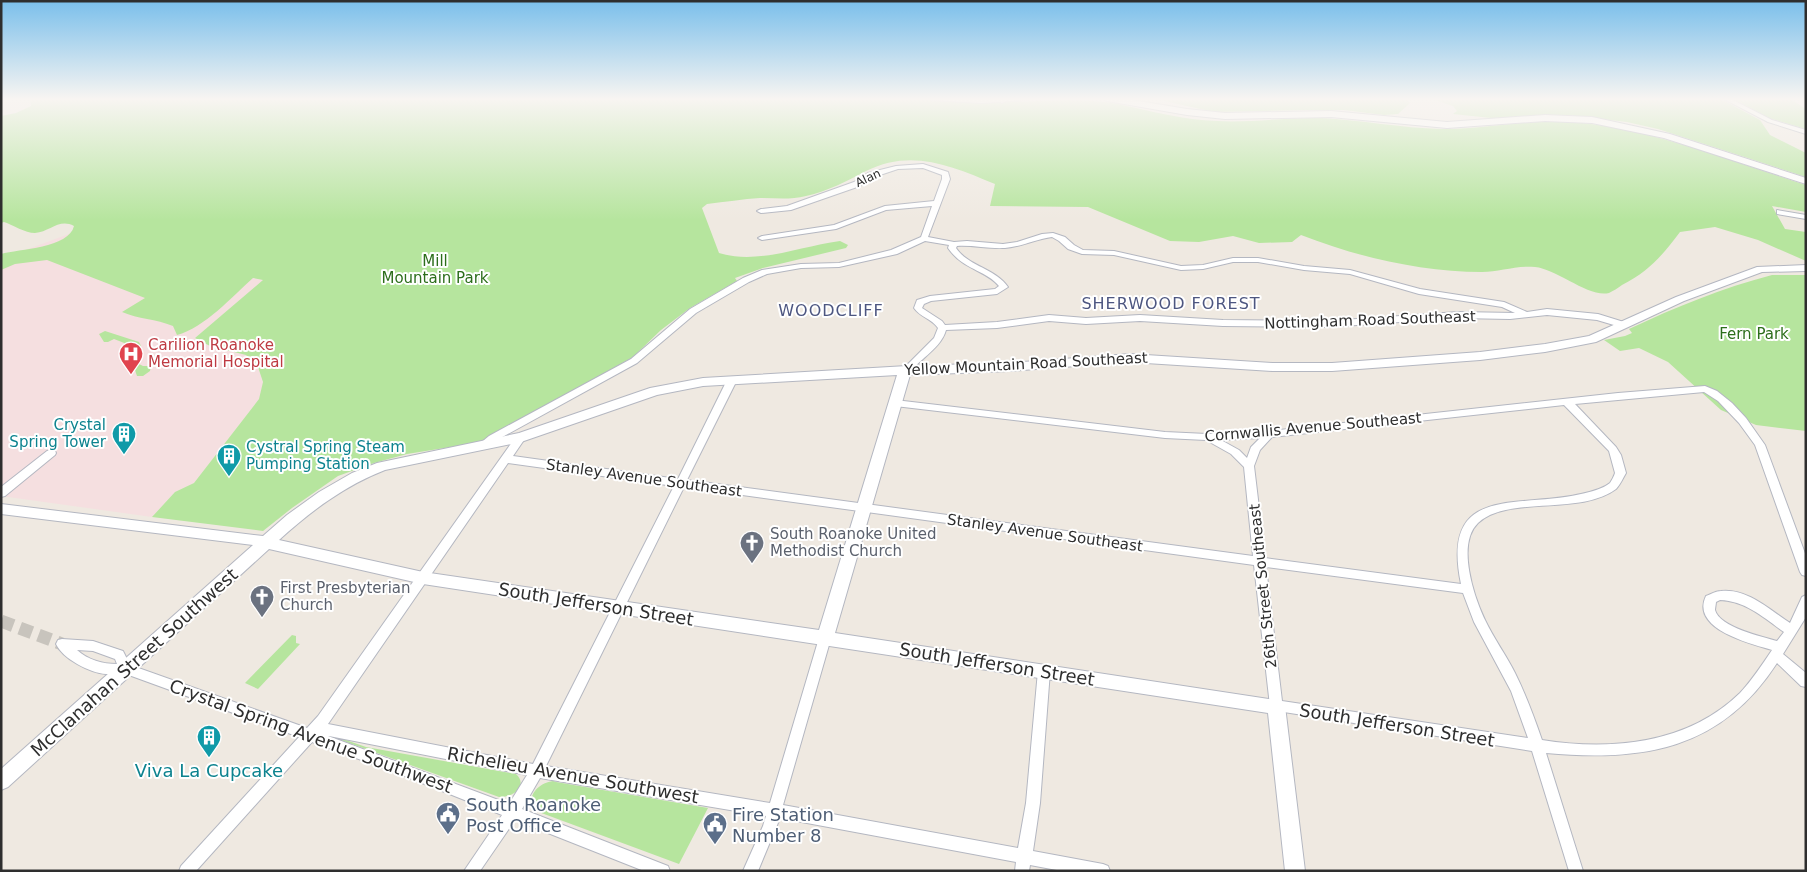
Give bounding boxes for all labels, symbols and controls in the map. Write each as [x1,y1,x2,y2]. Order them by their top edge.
street label: Alan [853,166,883,190]
park label: Mill Mountain Park [381,252,489,287]
district label: SHERWOOD FOREST [1081,294,1261,313]
district label: WOODCLIFF [778,301,884,320]
street label: Nottingham Road Southeast [1264,307,1476,333]
park label: Fern Park [1719,325,1789,343]
place label: Carilion Roanoke Memorial Hospital [148,336,284,371]
hospital icon: Carilion Roanoke Memorial Hospital [118,341,144,375]
street label: Yellow Mountain Road Southeast [903,349,1148,379]
street label: Cornwallis Avenue Southeast [1204,409,1422,445]
place label: Crystal Spring Tower [9,416,107,451]
building icon: Crystal Spring Tower [111,421,137,455]
place label: Cystral Spring Steam Pumping Station [246,438,405,473]
building icon: Cystral Spring Steam Pumping Station [216,443,242,477]
street label: Stanley Avenue Southeast [545,455,743,501]
street label: 26th Street Southeast [1245,503,1281,669]
street label: Stanley Avenue Southeast [946,510,1144,556]
place label: South Roanoke United Methodist Church [770,525,937,560]
church icon: South Roanoke United Methodist Church [739,530,765,564]
street label: McClanahan Street Southwest [26,564,242,760]
street label: South Jefferson Street [497,578,695,630]
place label: First Presbyterian Church [280,579,411,614]
church icon: First Presbyterian Church [249,584,275,618]
street label: South Jefferson Street [898,638,1096,690]
street label: Crystal Spring Avenue Southwest [167,675,455,797]
street label: South Jefferson Street [1298,699,1496,751]
building icon: Viva La Cupcake [196,724,222,758]
street label: Richelieu Avenue Southwest [445,742,701,808]
place label: Viva La Cupcake [135,760,283,781]
place label: South Roanoke Post Office [466,794,601,836]
public building icon: South Roanoke Post Office [435,801,461,835]
place label: Fire Station Number 8 [732,804,834,846]
public building icon: Fire Station Number 8 [702,811,728,845]

